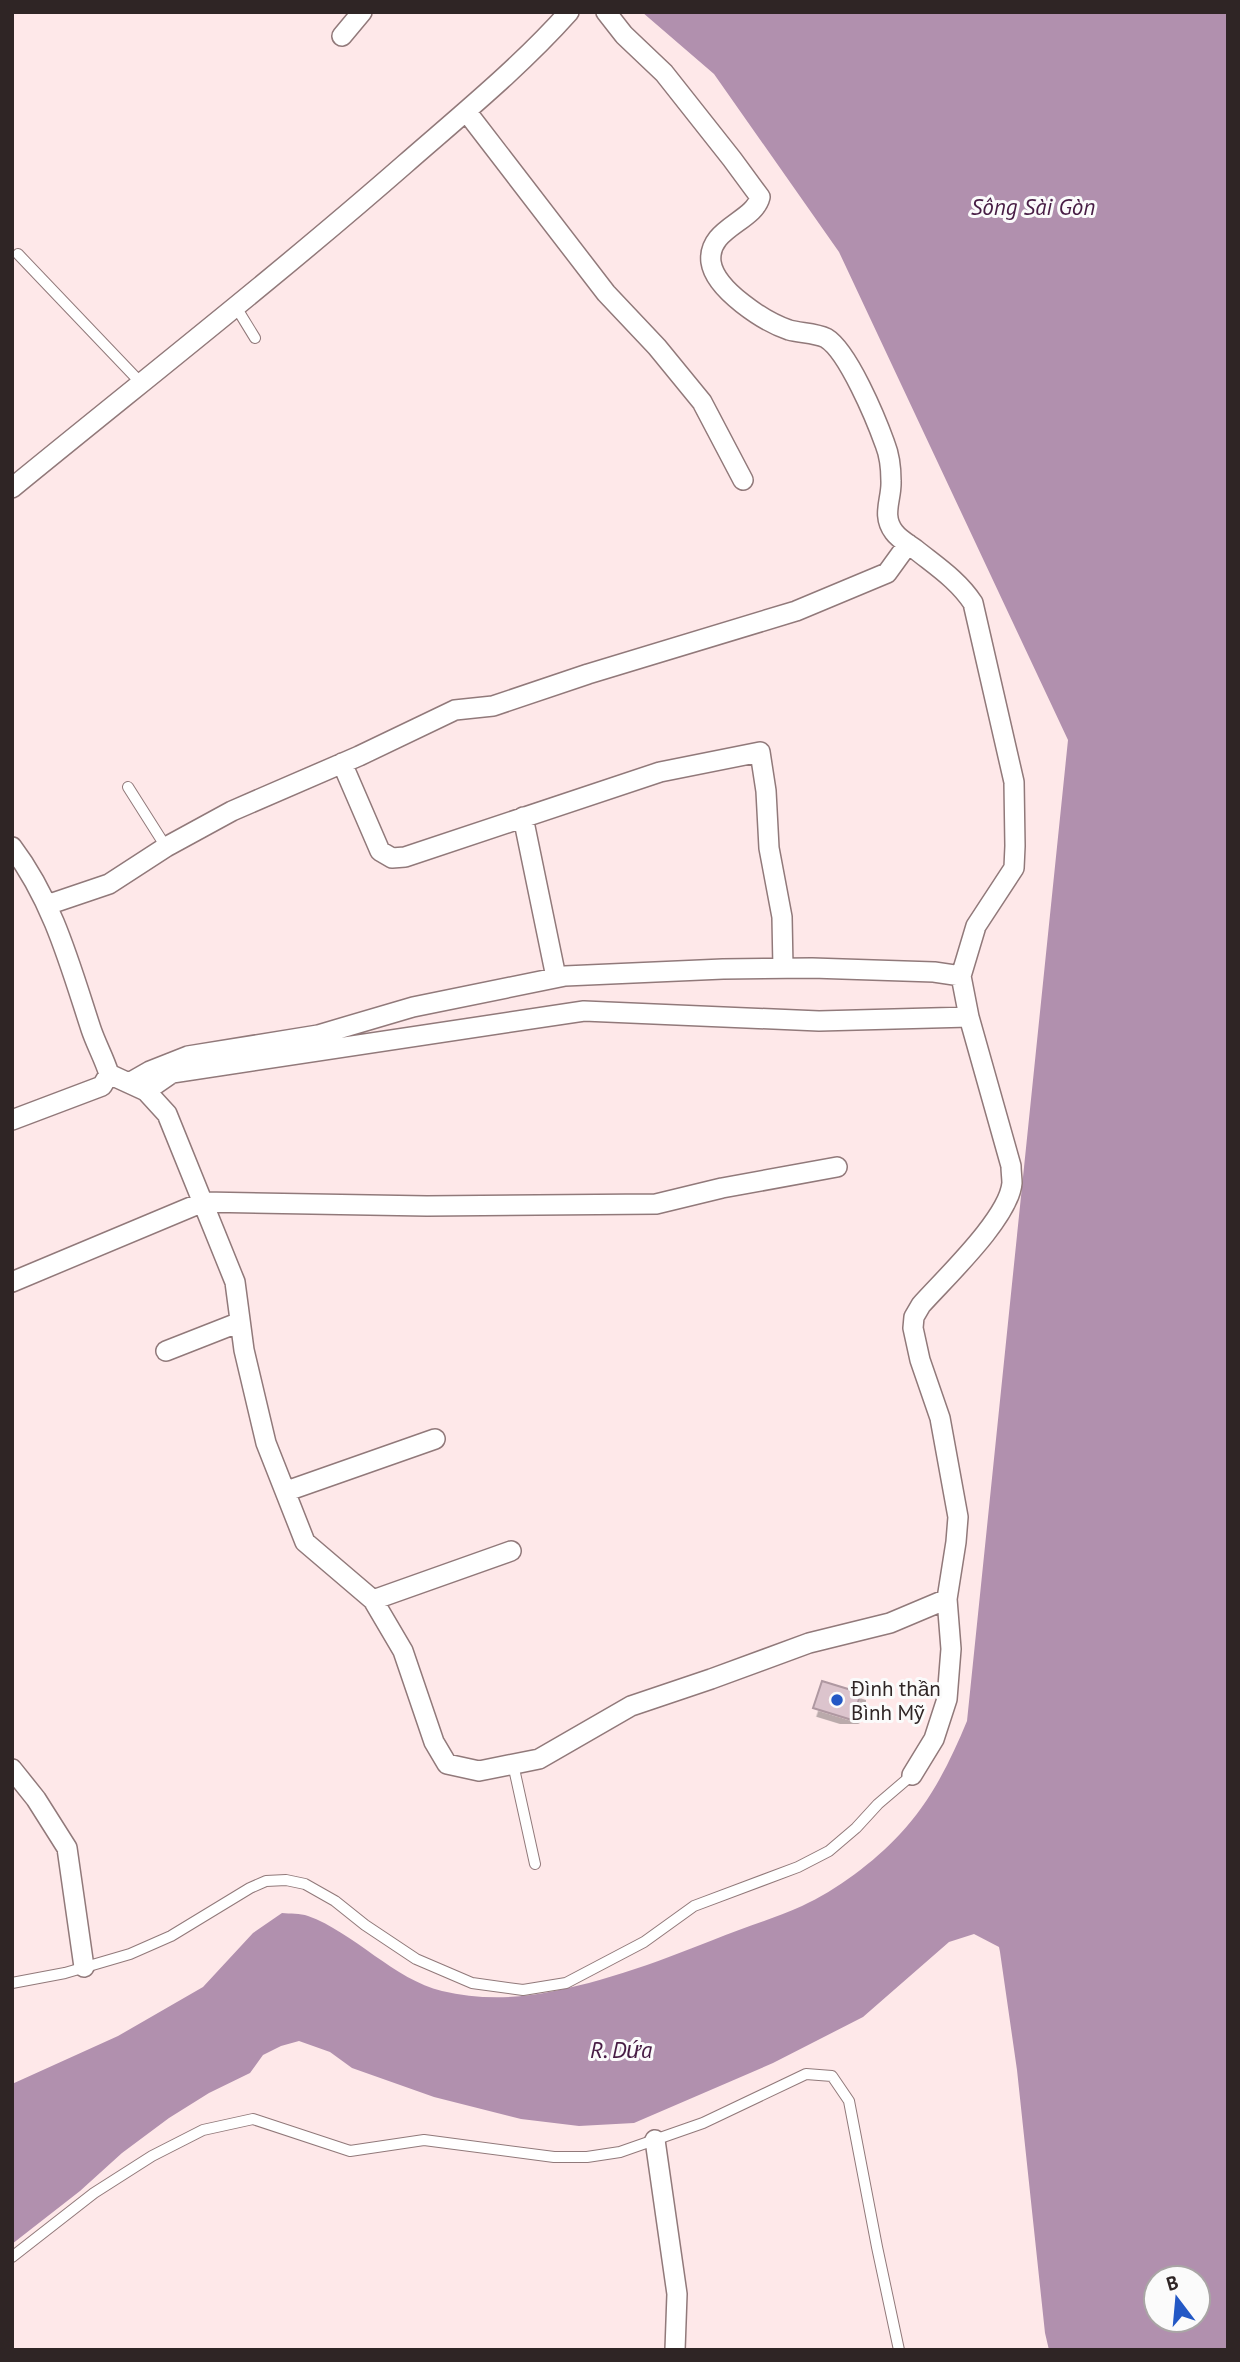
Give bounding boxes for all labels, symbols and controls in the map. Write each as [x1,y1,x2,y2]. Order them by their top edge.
water label: Sông Sài Gòn [971,192,1095,221]
place label: Đình thần Bình Mỹ [850,1675,941,1726]
marker: Đình thần Bình Mỹ [829,1692,845,1708]
water label: R. Dứa [590,2035,652,2064]
north arrow [1142,2264,1212,2334]
text: B [1164,2270,1181,2296]

